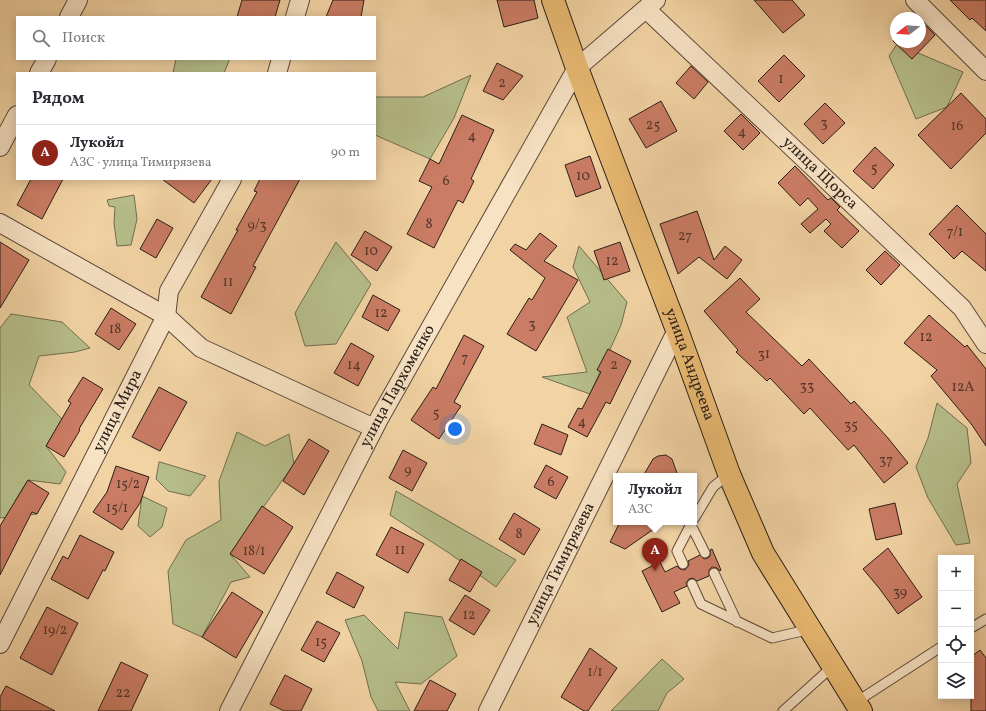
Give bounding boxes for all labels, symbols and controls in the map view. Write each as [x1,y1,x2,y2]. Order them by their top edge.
north arrow [890,12,926,48]
search box [16,16,376,60]
icon: search [30,27,52,49]
text: Поиск [62,28,105,49]
house number: 1 [778,70,784,89]
house number: 2 [498,74,506,93]
text: Рядом [32,87,85,110]
house number: 3 [820,114,828,133]
house number: 25 [646,116,660,135]
house number: 16 [951,117,963,136]
house number: 4 [738,123,746,142]
house number: 4 [468,127,476,146]
street label: улица Щорса [777,132,863,215]
text: Лукойл [70,133,124,154]
text: A [40,144,50,162]
text: 90 m [331,144,360,162]
text: АЗС · улица Тимирязева [70,154,211,172]
house number: 5 [871,159,877,178]
house number: 10 [576,167,590,186]
house number: 6 [442,172,450,191]
house number: 8 [425,215,433,234]
house number: 9/3 [247,216,267,235]
house number: 7/1 [947,223,963,242]
house number: 27 [678,227,692,246]
house number: 10 [364,242,378,261]
house number: 12 [606,252,618,271]
house number: 11 [223,273,233,292]
house number: 12 [375,304,387,323]
street label: улица Андреева [659,305,720,424]
house number: 3 [528,315,536,334]
house number: 18 [109,320,121,339]
street label: улица Пархоменко [355,321,441,452]
house number: 12 [920,328,932,347]
house number: 31 [758,345,770,364]
house number: 7 [462,349,469,368]
house number: 14 [347,356,361,375]
house number: 2 [610,356,618,375]
street label: улица Мира [88,366,148,456]
house number: 33 [800,377,814,396]
house number: 12А [952,378,975,397]
house number: 5 [433,404,439,423]
house number: 4 [578,413,586,432]
house number: 35 [844,416,858,435]
your location [445,419,465,439]
house number: 37 [879,451,893,470]
house number: 9 [404,461,412,480]
house number: 6 [547,473,555,492]
popup [613,473,697,525]
house number: 15/2 [116,475,140,494]
text: Лукойл [628,480,682,501]
house number: 15/1 [106,499,128,518]
street label: улица Тимирязева [521,499,601,629]
text: АЗС [628,501,653,519]
house number: 8 [515,525,523,544]
pin: A [642,538,668,571]
house number: 11 [395,541,405,560]
house number: 18/1 [243,542,265,561]
map controls [938,555,974,699]
button: + [938,555,974,591]
house number: 39 [893,583,907,602]
button: − [938,591,974,627]
house number: 12 [463,606,475,625]
house number: 19/2 [43,621,67,640]
button: locate [938,627,974,663]
house number: 15 [315,633,327,652]
house number: 1/1 [587,663,603,682]
button: layers [938,663,974,699]
house number: 22 [115,684,131,703]

